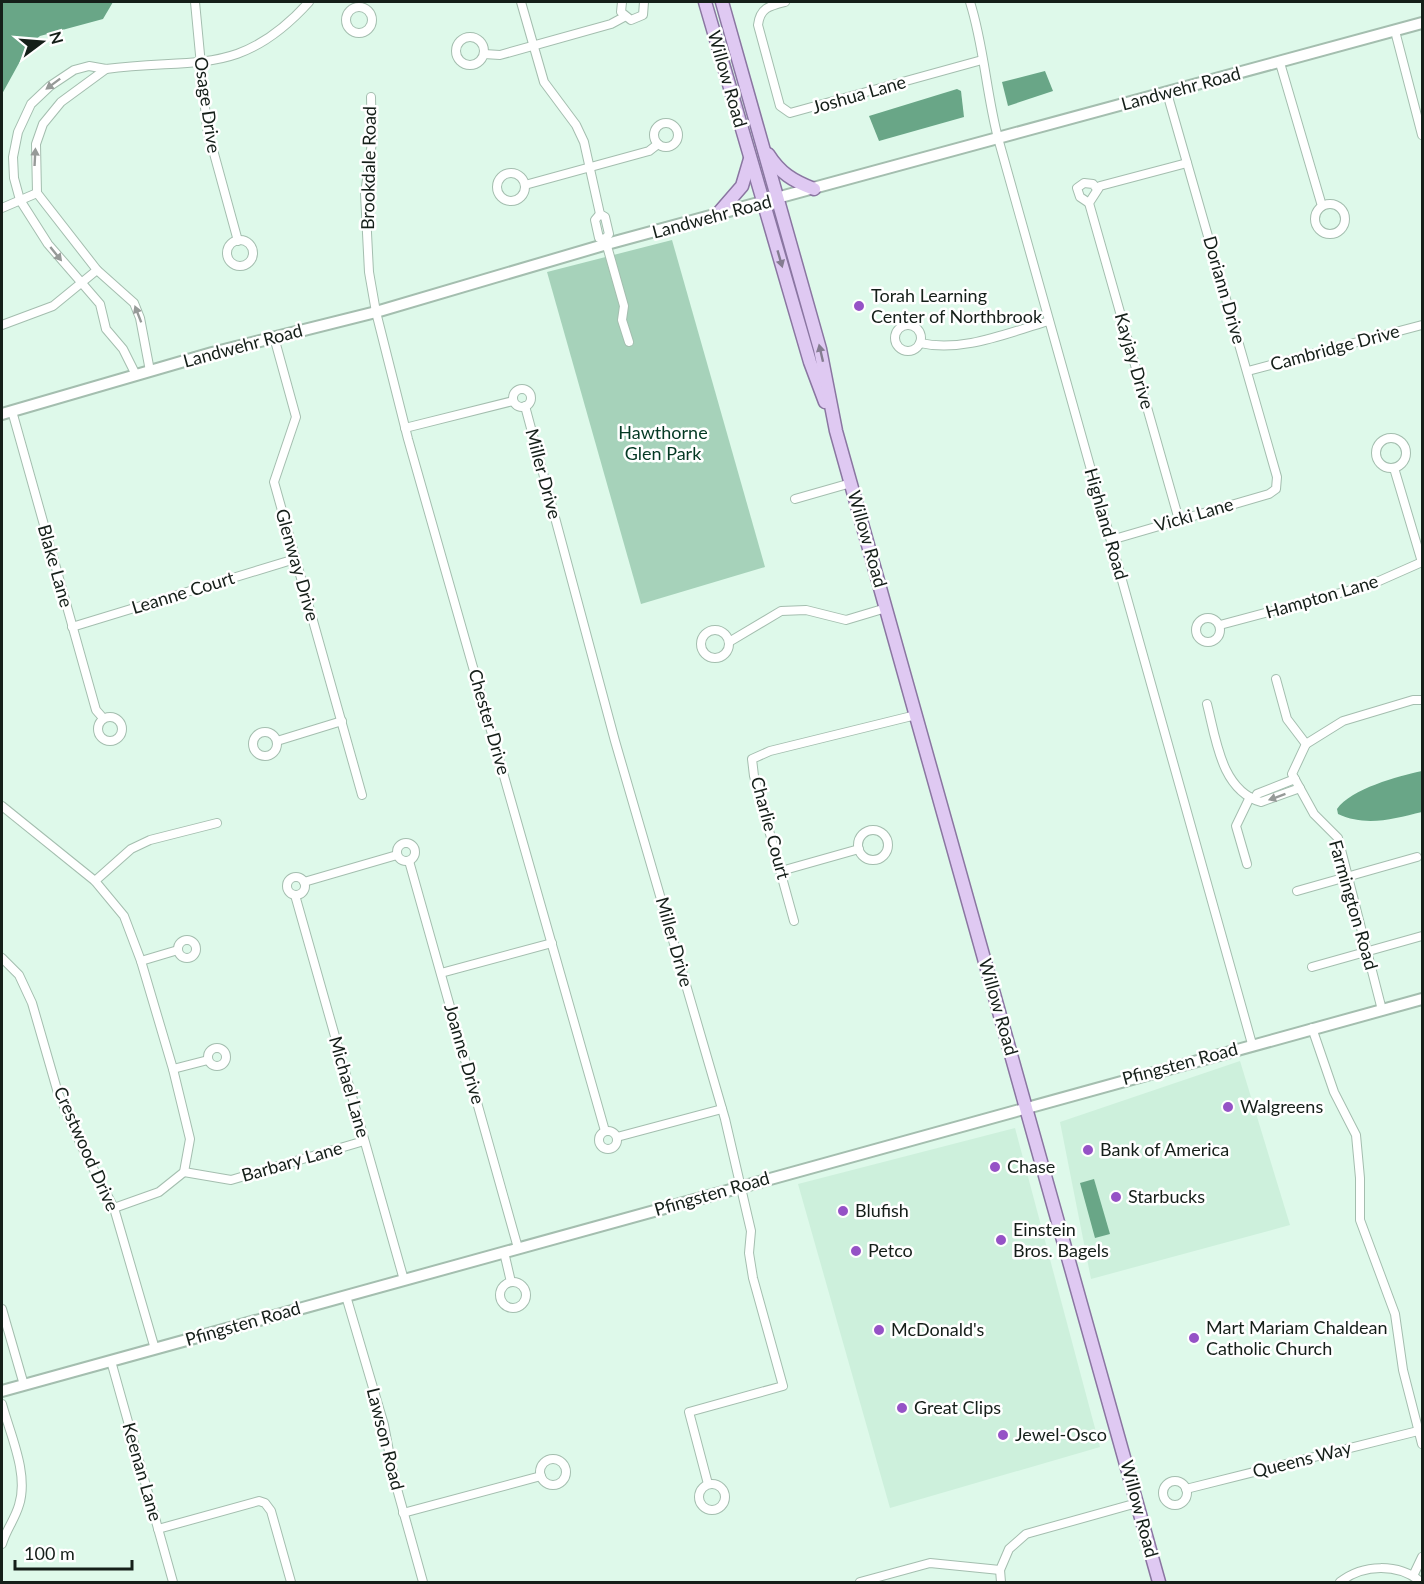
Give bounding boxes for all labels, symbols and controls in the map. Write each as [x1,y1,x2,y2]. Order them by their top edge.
north arrow [12,12,72,72]
street label: Willow Road [704,28,752,130]
text: N [46,29,68,46]
street label: Osage Drive [190,55,226,155]
street label: Landwehr Road [1119,62,1243,115]
street label: Joshua Lane [809,70,908,118]
one-way arrow [45,78,61,91]
street label: Brookdale Road [356,106,380,230]
one-way arrow [31,147,40,166]
street label: Landwehr Road [650,190,774,243]
street label: Doriann Drive [1199,233,1251,346]
one-way arrow [50,247,62,262]
one-way arrow [776,251,785,269]
place label: Torah Learning Center of Northbrook [871,284,1043,327]
marker: Torah Learning Center of Northbrook [852,299,866,313]
one-way arrow [132,305,142,323]
street label: Kayjay Drive [1111,310,1159,411]
street label: Landwehr Road [181,319,305,372]
street label: Cambridge Drive [1268,319,1402,375]
one-way arrow [816,344,825,363]
park label: Hawthorne Glen Park [618,421,708,464]
street label: Miller Drive [521,426,567,521]
street label: Highland Road [1081,465,1133,582]
street label: Willow Road [844,488,892,590]
street label: Vicki Lane [1152,492,1236,536]
street label: Glenway Drive [271,506,325,623]
street label: Blake Lane [34,522,78,610]
street label: Leanne Court [129,566,237,618]
street label: Hampton Lane [1263,569,1381,623]
street label: Chester Drive [464,666,516,777]
street label: Charlie Court [747,774,795,882]
one-way arrow [1268,792,1286,802]
street label: Farmington Road [1325,837,1383,972]
street label: Miller Drive [652,894,698,989]
street label: Willow Road [975,956,1023,1058]
street label: Joanne Drive [440,1001,490,1107]
street label: Michael Lane [325,1033,375,1140]
street label: Pfingsten Road [1120,1037,1240,1089]
street label: Crestwood Drive [50,1083,124,1214]
place label: Walgreens [1240,1095,1323,1117]
marker: Walgreens [1221,1100,1235,1114]
street label: Barbary Lane [239,1136,345,1186]
place label: Bank of America [1100,1138,1229,1160]
marker: Bank of America [1081,1143,1095,1157]
place label: Chase [1007,1155,1055,1177]
marker: Chase [988,1160,1002,1174]
street label: Pfingsten Road [652,1166,772,1220]
place label: Starbucks [1128,1185,1205,1207]
marker: Starbucks [1109,1190,1123,1204]
place label: Blufish [855,1199,909,1221]
marker: Blufish [836,1204,850,1218]
place label: Einstein Bros. Bagels [1013,1218,1109,1261]
marker: Einstein Bros. Bagels [994,1233,1008,1247]
place label: Petco [868,1239,913,1261]
marker: Petco [849,1244,863,1258]
street label: Pfingsten Road [183,1296,303,1350]
place label: Mart Mariam Chaldean Catholic Church [1206,1316,1387,1359]
place label: McDonald's [891,1318,985,1340]
marker: McDonald's [872,1323,886,1337]
marker: Mart Mariam Chaldean Catholic Church [1187,1331,1201,1345]
street label: Lawson Road [363,1385,409,1492]
place label: Great Clips [914,1396,1001,1418]
marker: Great Clips [895,1401,909,1415]
street label: Keenan Lane [118,1420,168,1524]
place label: Jewel-Osco [1015,1423,1107,1445]
marker: Jewel-Osco [996,1428,1010,1442]
street label: Queens Way [1250,1436,1354,1482]
street label: Willow Road [1116,1458,1164,1560]
scale bar [15,1533,132,1571]
text: 100 m [24,1542,75,1564]

